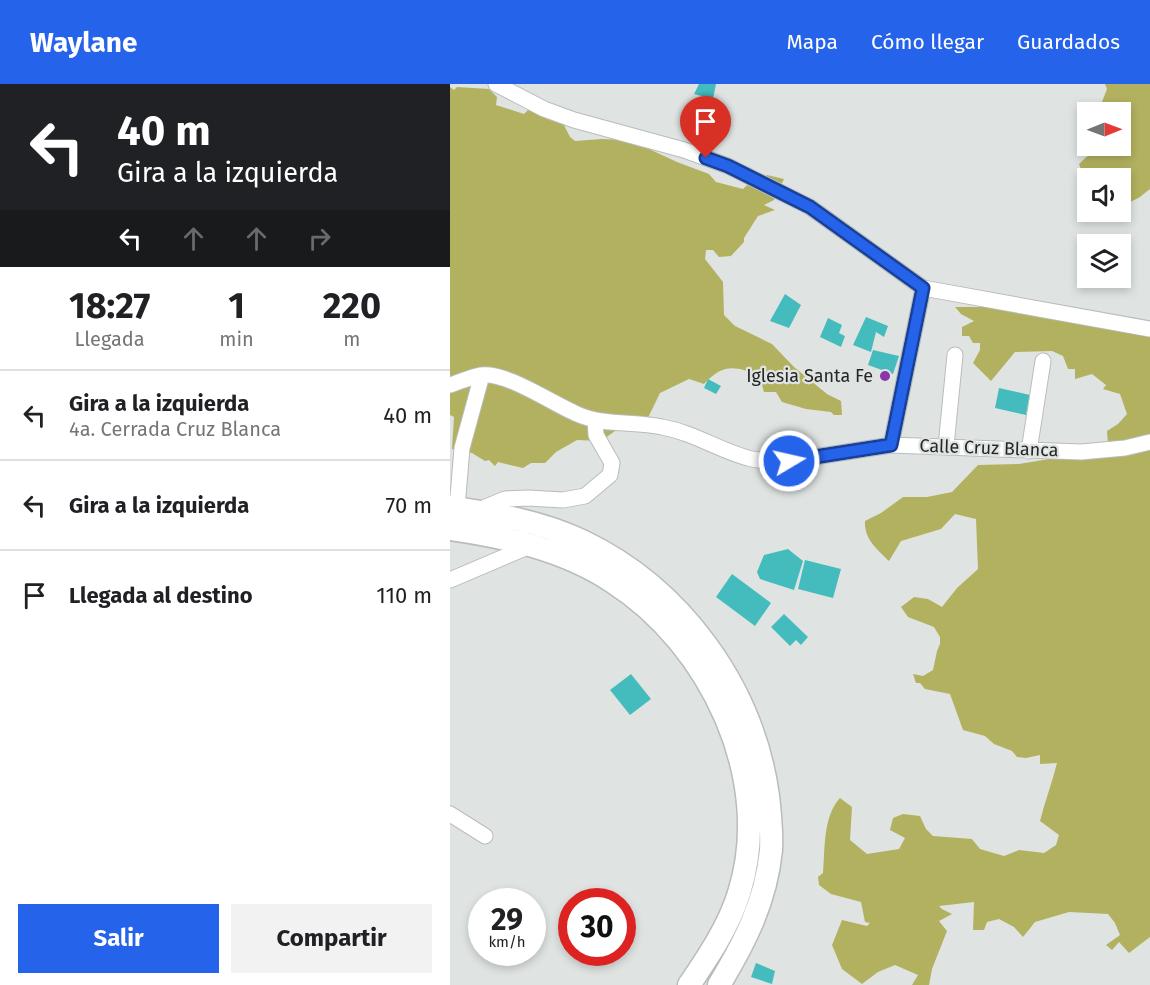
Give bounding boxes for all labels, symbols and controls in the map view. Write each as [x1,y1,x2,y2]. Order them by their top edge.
text: Waylane [30,26,137,59]
text: Mapa [786,29,838,55]
text: Cómo llegar [871,29,984,55]
text: Guardados [1017,29,1120,55]
pin [680,96,731,158]
north arrow [1077,102,1131,156]
map controls [1077,102,1131,288]
icon: arrive [689,105,722,138]
text: 40 m [117,106,211,156]
icon: left [18,108,96,186]
text: Gira a la izquierda [117,157,338,189]
button: sound [1077,168,1131,222]
icon: left [114,222,147,255]
icon: ahead [177,222,210,255]
icon: ahead [240,222,273,255]
icon: right [303,222,336,255]
button: layers [1077,234,1131,288]
text: 18:27 [69,284,150,328]
text: 1 [228,284,245,328]
text: 220 [323,284,381,328]
text: Llegada [75,327,145,351]
text: min [219,327,254,351]
text: m [343,327,360,351]
place label: Iglesia Santa Fe [746,365,873,387]
marker: Iglesia Santa Fe [878,369,892,383]
text: Gira a la izquierda [69,390,249,417]
icon: left [18,399,51,432]
text: 40 m [383,402,432,429]
text: 4a. Cerrada Cruz Blanca [69,417,281,441]
position arrow [757,429,821,493]
street label: Calle Cruz Blanca [919,435,1059,461]
icon: left [18,489,51,522]
text: Gira a la izquierda [69,492,249,519]
text: 70 m [386,492,432,519]
icon: arrive [18,579,51,612]
text: Llegada al destino [69,582,253,609]
text: 110 m [376,582,432,609]
speed limit sign: 30 [558,888,636,966]
text: 29 [491,902,523,938]
button: Salir [18,904,219,973]
button: Compartir [231,904,432,973]
text: km/h [488,933,526,951]

